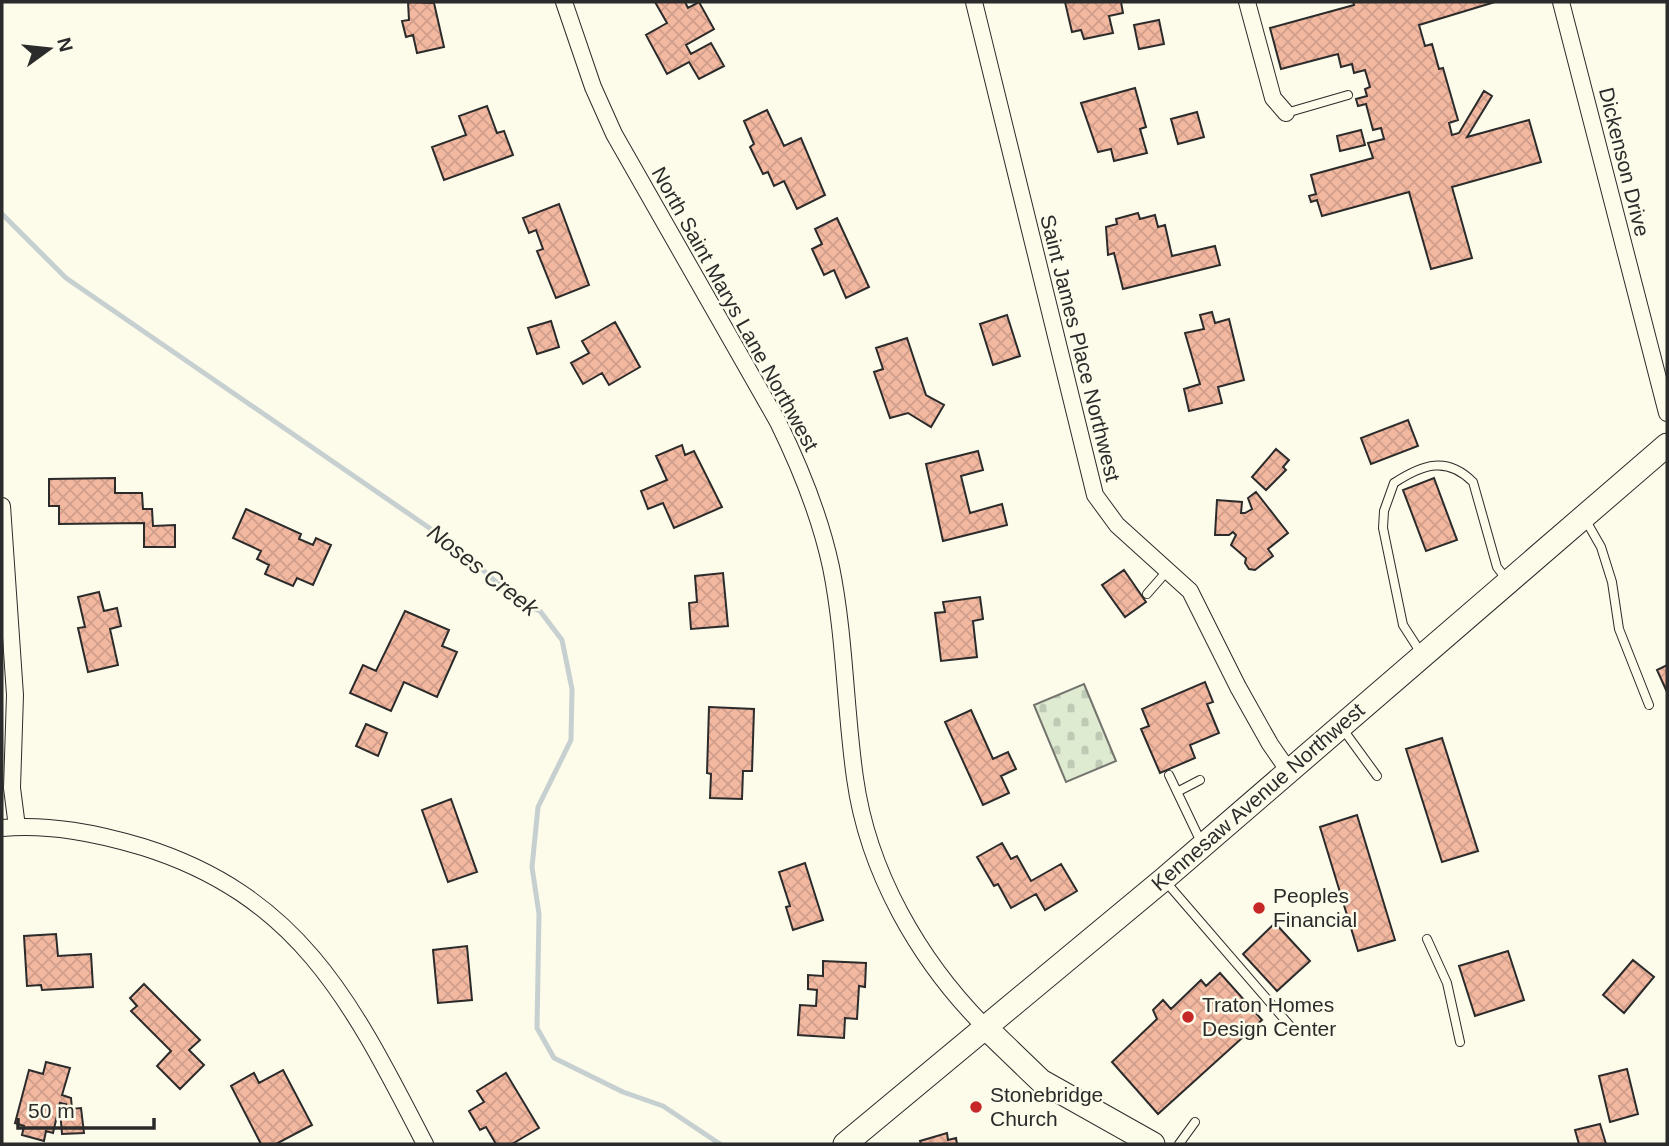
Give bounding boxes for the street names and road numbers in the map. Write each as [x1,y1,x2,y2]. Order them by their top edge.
street label: Dickenson Drive [1595,85,1654,239]
street label: North Saint Marys Lane Northwest [648,163,823,455]
street label: Saint James Place Northwest [1036,212,1125,484]
street label: Kennesaw Avenue Northwest [1147,698,1369,895]

